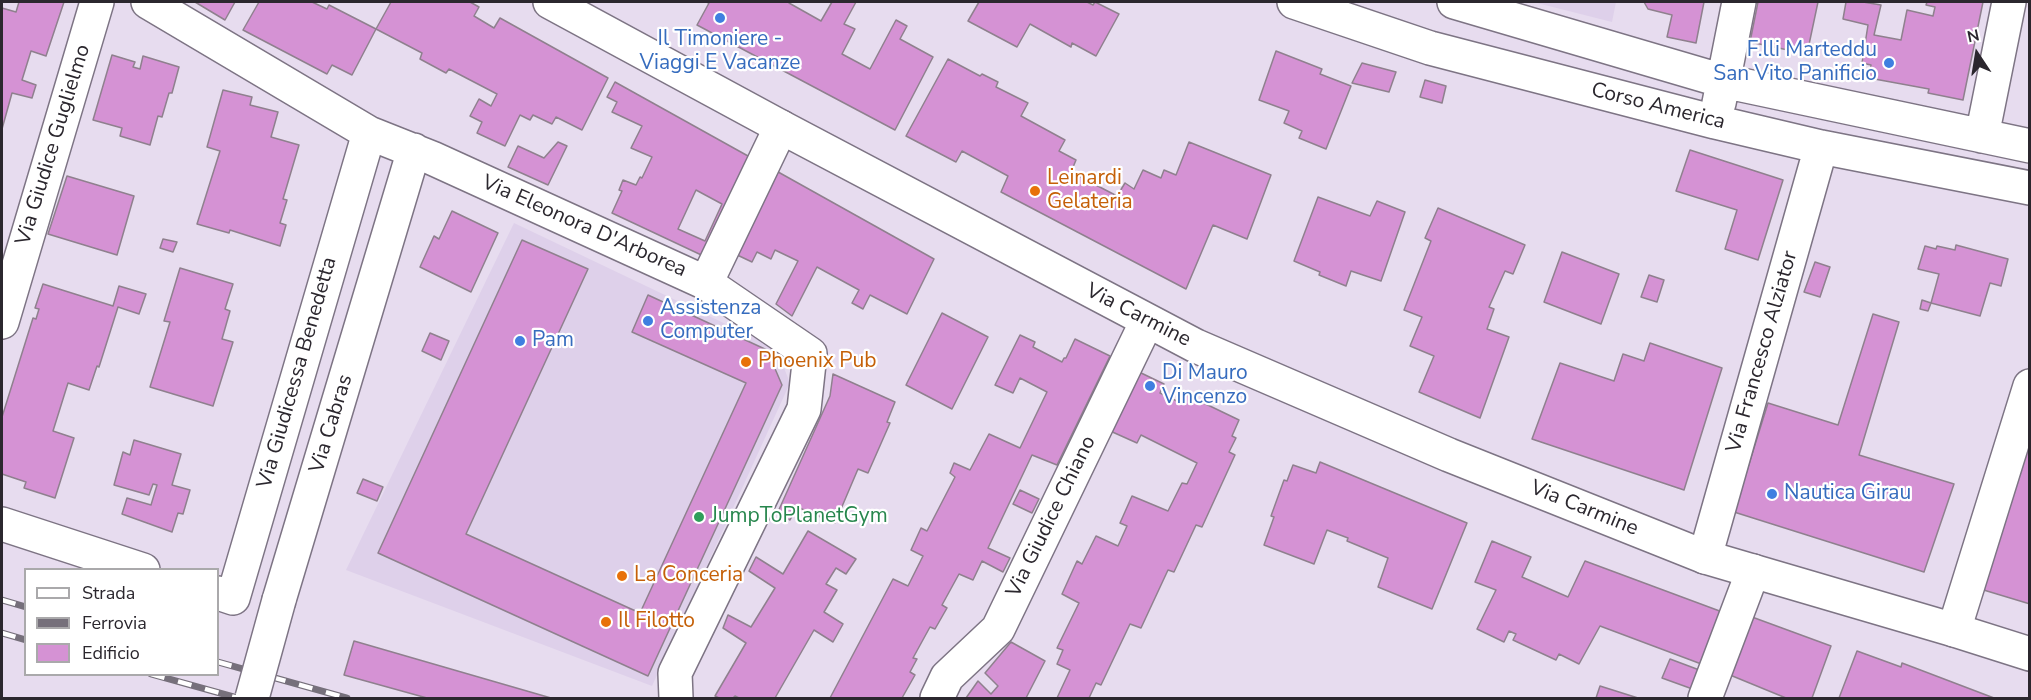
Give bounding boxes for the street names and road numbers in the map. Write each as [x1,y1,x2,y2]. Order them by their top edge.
street label: Via Giudice Guglielmo [11,42,97,248]
street label: Corso America [1588,78,1728,136]
street label: Via Eleonora D'Arborea [478,170,690,284]
street label: Via Francesco Alziator [1722,248,1804,456]
street label: Via Giudicessa Benedetta [253,254,343,492]
street label: Via Carmine [1081,279,1195,353]
street label: Via Cabras [305,372,359,476]
street label: Via Giudice Chiano [1002,432,1102,602]
street label: Via Carmine [1526,476,1642,542]

